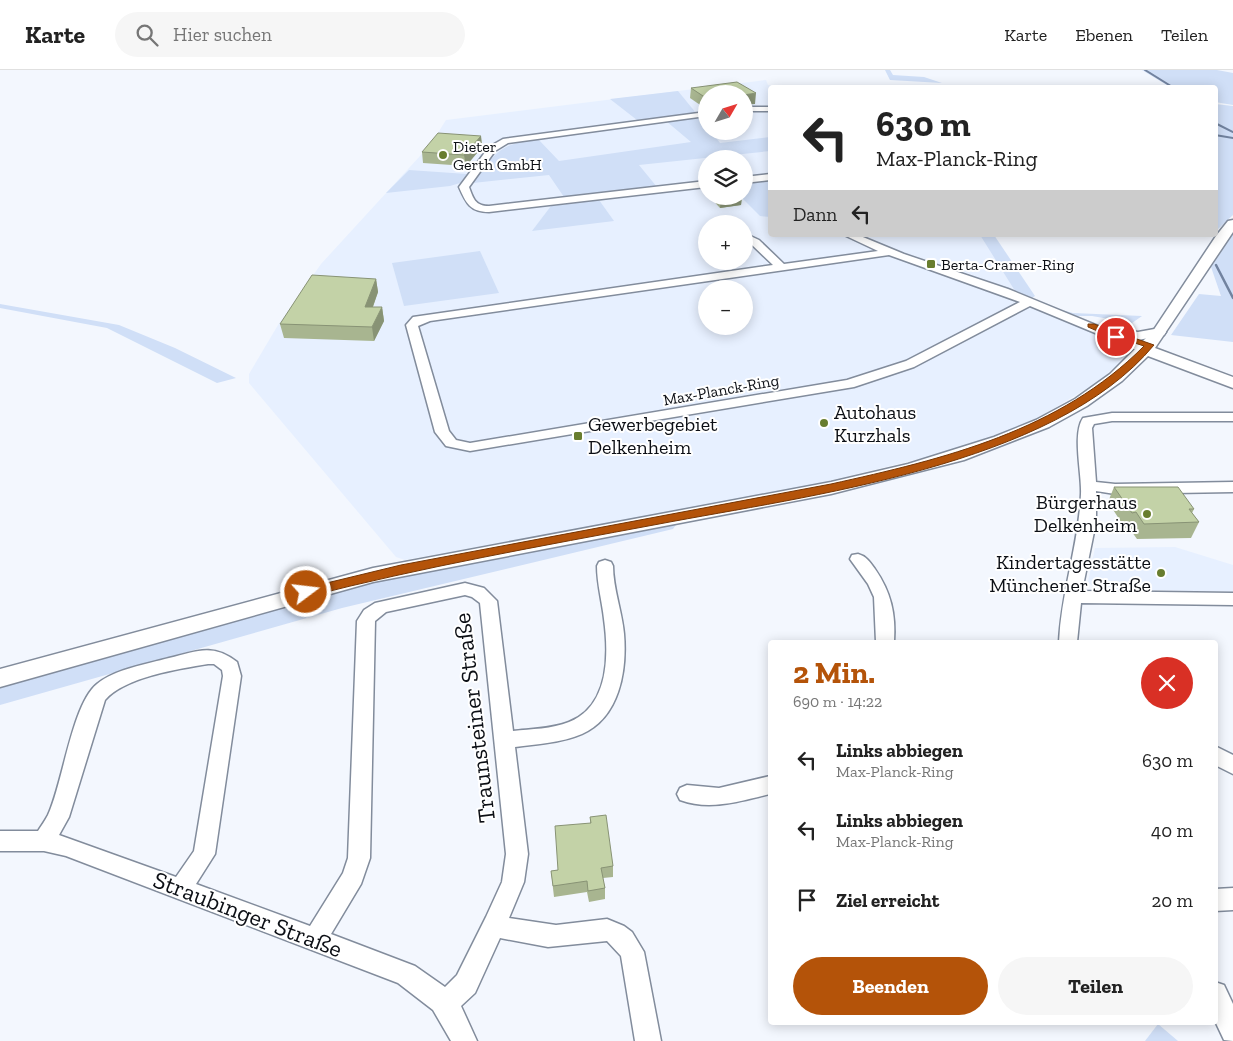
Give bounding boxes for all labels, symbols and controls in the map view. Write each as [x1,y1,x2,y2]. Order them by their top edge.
search box [115,12,465,57]
text: Karte [25,20,85,49]
icon: search [133,21,161,49]
text: Hier suchen [173,23,272,46]
text: Karte [1004,24,1047,46]
text: Ebenen [1075,24,1133,46]
text: Teilen [1161,24,1208,46]
north arrow [698,85,752,140]
map controls [698,85,753,335]
text: 630 m [876,103,971,145]
icon: left [793,105,858,170]
place label: Dieter Gerth GmbH [453,137,542,174]
text: Max-Planck-Ring [876,145,1037,172]
marker: Dieter Gerth GmbH [437,149,449,161]
button: layers [698,150,753,205]
icon: left [847,200,875,228]
text: Dann [793,203,837,226]
button: + [698,215,753,270]
place label: Berta-Cramer-Ring [941,255,1074,274]
marker: Berta-Cramer-Ring [925,258,937,270]
button: − [698,280,753,335]
pin [1095,316,1137,358]
icon: arrive [1102,323,1130,351]
street label: Max-Planck-Ring [662,370,781,410]
place label: Autohaus Kurzhals [834,400,916,447]
place label: Gewerbegebiet Delkenheim [588,412,718,459]
marker: Autohaus Kurzhals [818,417,830,429]
marker: Gewerbegebiet Delkenheim [572,430,584,442]
place label: Bürgerhaus Delkenheim [1034,490,1138,537]
marker: Bürgerhaus Delkenheim [1141,508,1153,520]
place label: Kindertagesstätte Münchener Straße [989,550,1151,597]
position arrow [279,565,331,617]
marker: Kindertagesstätte Münchener Straße [1155,567,1167,579]
street label: Traunsteiner Straße [447,611,501,825]
text: 2 Min. [793,655,875,691]
button: close [1141,657,1193,709]
text: 690 m · 14:22 [793,692,882,711]
text: Links abbiegen [836,739,963,762]
icon: left [793,746,821,774]
text: 630 m [1142,749,1193,772]
text: Max-Planck-Ring [836,762,953,781]
text: Links abbiegen [836,809,963,832]
icon: left [793,816,821,844]
text: 40 m [1151,819,1193,842]
text: Max-Planck-Ring [836,832,953,851]
street label: Straubinger Straße [149,865,347,963]
icon: arrive [793,886,821,914]
text: Ziel erreicht [836,889,939,912]
text: 20 m [1152,889,1193,912]
button: Beenden [793,957,988,1015]
button: Teilen [998,957,1193,1015]

